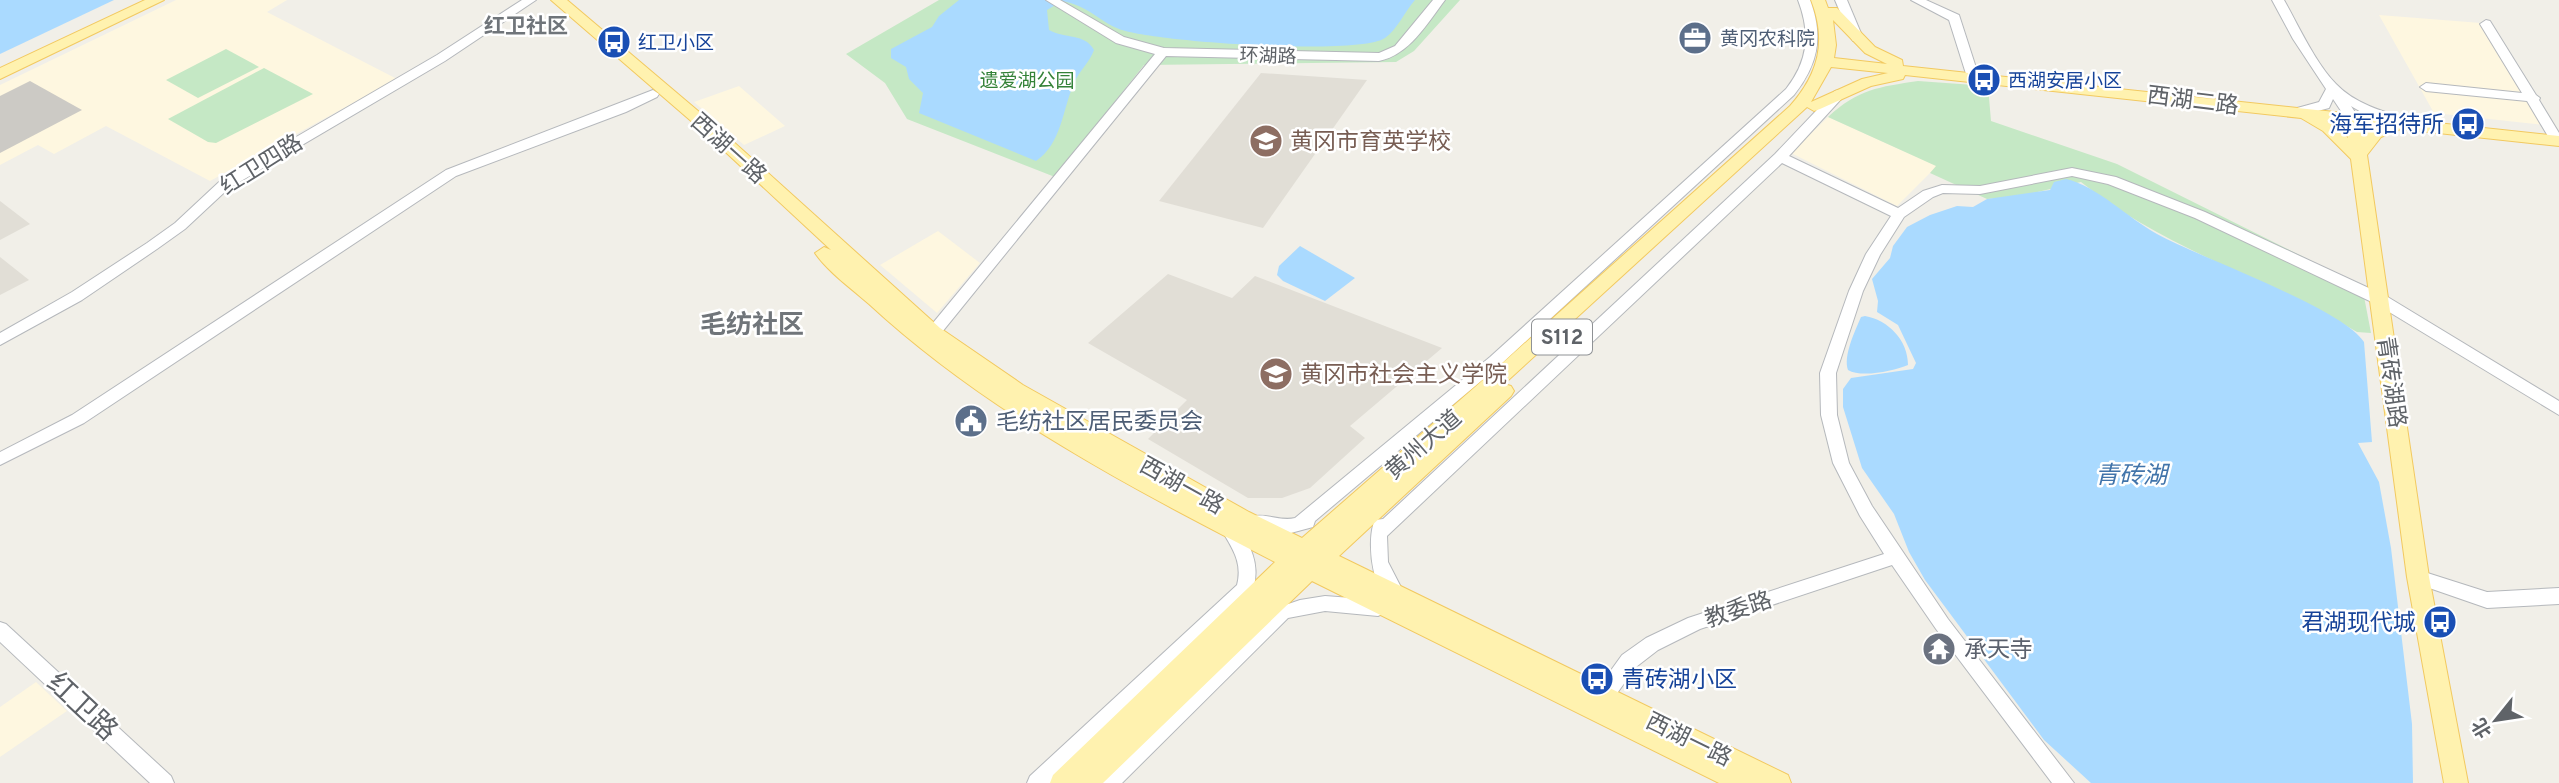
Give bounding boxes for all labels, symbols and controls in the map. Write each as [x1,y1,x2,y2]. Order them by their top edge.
district label: 红卫社区 [484,14,568,41]
office icon: 黄冈农科院 [1676,19,1714,57]
bus stop icon: 红卫小区 [595,23,633,61]
place label: 黄冈农科院 [1720,28,1815,52]
place label: 红卫小区 [638,32,714,56]
street label: 环湖路 [1239,44,1297,70]
bus stop icon: 西湖安居小区 [1965,61,2003,99]
park label: 遗爱湖公园 [979,70,1075,94]
place label: 西湖安居小区 [2008,70,2122,94]
street label: 西湖二路 [2145,82,2240,122]
bus stop icon: 海军招待所 [2449,105,2487,143]
street label: 西湖一路 [683,108,771,191]
place label: 海军招待所 [2329,112,2444,141]
school or university icon: 黄冈市育英学校 [1247,122,1285,160]
street label: 红卫四路 [216,129,309,203]
place label: 黄冈市育英学校 [1290,129,1451,158]
district label: 毛纺社区 [700,310,804,343]
road number: S112 [1532,320,1592,354]
street label: 青砖湖路 [2369,335,2410,430]
school or university icon: 黄冈市社会主义学院 [1257,355,1295,393]
place label: 黄冈市社会主义学院 [1300,362,1507,391]
public building icon: 毛纺社区居民委员会 [952,402,990,440]
street label: 黄州大道 [1380,405,1469,487]
place label: 毛纺社区居民委员会 [996,409,1203,438]
street label: 西湖一路 [1134,452,1228,522]
water label: 青砖湖 [2095,462,2171,492]
street label: 教委路 [1701,587,1776,636]
bus stop icon: 君湖现代城 [2421,603,2459,641]
place label: 君湖现代城 [2301,610,2416,639]
temple icon: 承天寺 [1920,630,1958,668]
place label: 承天寺 [1964,637,2033,666]
bus stop icon: 青砖湖小区 [1578,660,1616,698]
street label: 红卫路 [38,666,124,750]
place label: 青砖湖小区 [1622,667,1737,696]
north arrow [2461,685,2531,755]
street label: 西湖一路 [1640,708,1736,774]
text: 北 [2468,713,2498,742]

